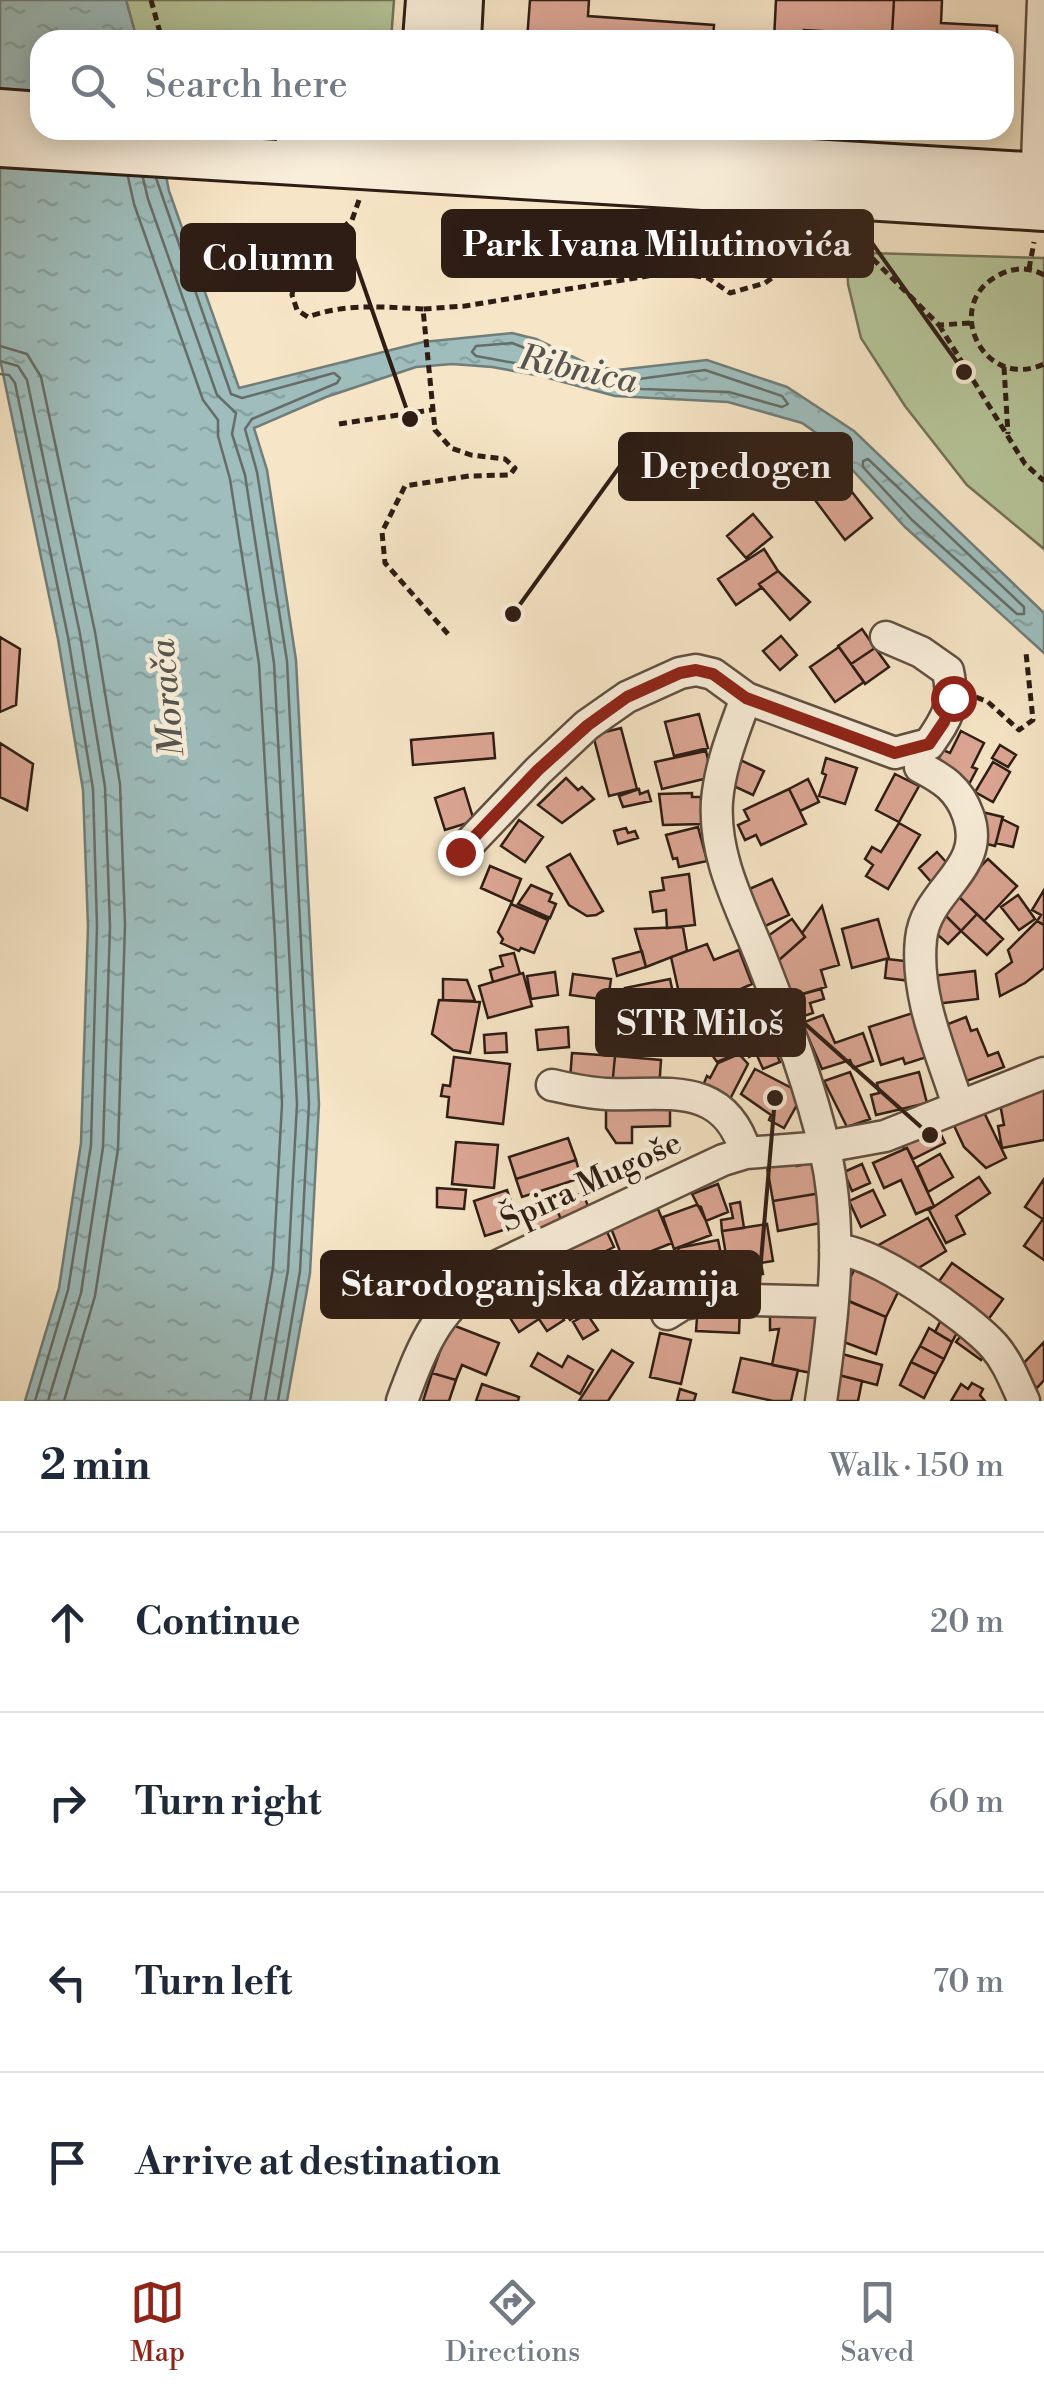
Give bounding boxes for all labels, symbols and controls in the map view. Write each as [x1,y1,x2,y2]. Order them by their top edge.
search box [30,30,1014,140]
icon: search [65,58,120,113]
text: Search here [145,62,348,109]
callout: Park Ivana Milutinovića [443,211,872,276]
text: Park Ivana Milutinovića [462,224,853,267]
callout: Column [182,225,354,290]
text: Column [202,238,334,281]
water label: Ribnica [514,336,642,404]
callout: Depedogen [620,434,851,499]
text: Depedogen [641,446,832,489]
water label: Morača [141,637,195,759]
route start [931,676,977,722]
route end [438,830,484,876]
callout: STR Miloš [597,990,804,1055]
text: STR Miloš [616,1003,784,1046]
street label: Špira Mugoše [493,1121,688,1241]
callout: Starodoganjska džamija [322,1252,759,1317]
text: Starodoganjska džamija [341,1264,740,1307]
text: 2 min [40,1440,150,1493]
text: Walk · 150 m [829,1446,1004,1486]
icon: ahead [40,1595,95,1650]
text: Continue [135,1599,300,1646]
text: 20 m [930,1602,1004,1642]
icon: right [40,1775,95,1830]
text: Turn right [135,1779,321,1826]
text: 60 m [929,1782,1004,1822]
icon: left [40,1955,95,2010]
text: Turn left [135,1959,292,2006]
text: 70 m [933,1962,1004,2002]
icon: arrive [40,2135,95,2190]
text: Arrive at destination [135,2139,501,2186]
tab: Map [130,2275,185,2370]
tab: Directions [445,2275,580,2370]
tab: Saved [840,2275,914,2370]

